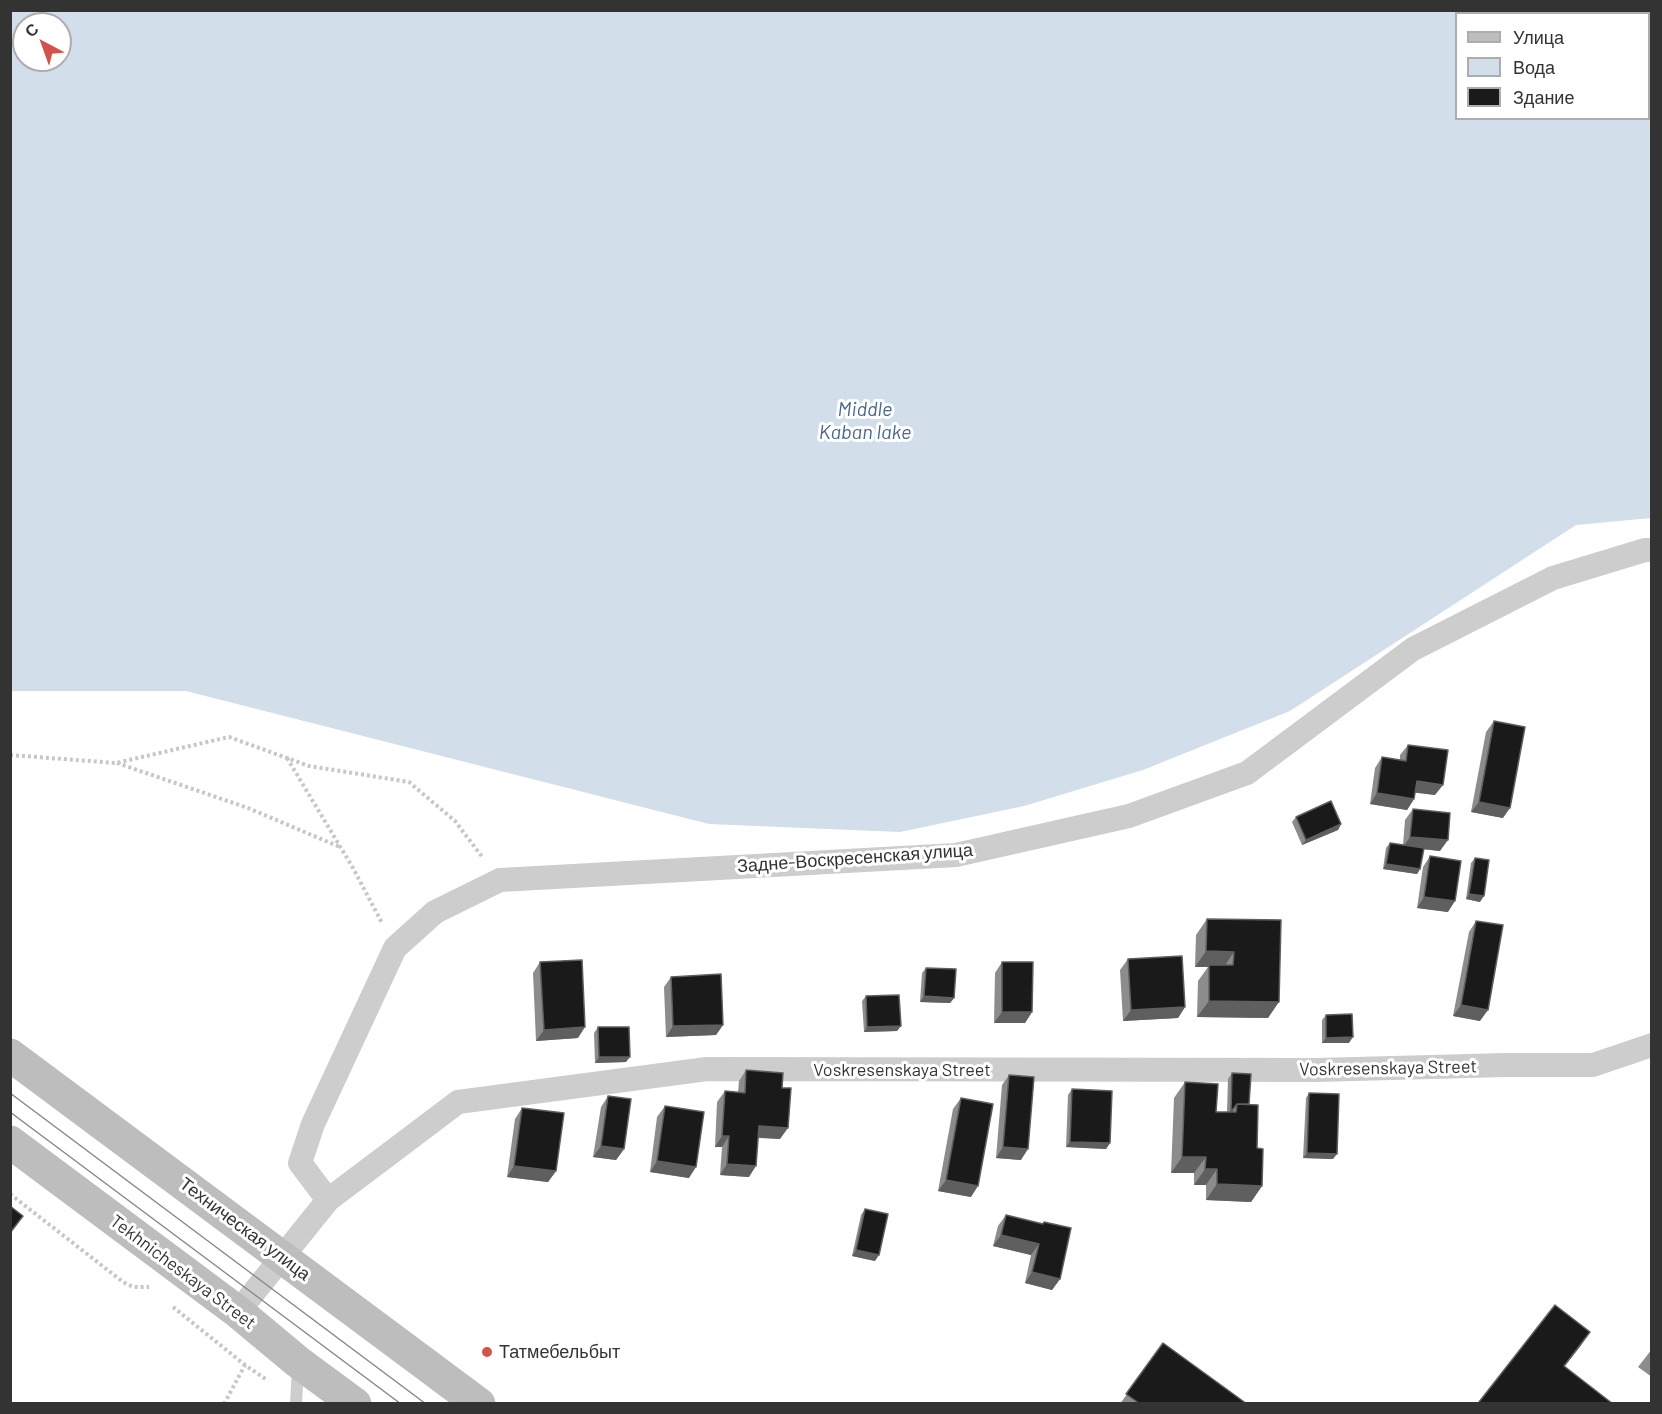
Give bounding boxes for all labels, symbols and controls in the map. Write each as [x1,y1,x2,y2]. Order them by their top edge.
north arrow [12,12,72,72]
legend [1455,12,1650,120]
text: С [21,19,42,41]
text: Улица [1513,26,1564,48]
text: Вода [1513,56,1555,78]
text: Здание [1513,86,1574,108]
water label: Middle Kaban lake [819,397,911,444]
street label: Задне-Воскресенская улица [736,839,974,877]
street label: Voskresenskaya Street [1299,1056,1477,1080]
street label: Voskresenskaya Street [813,1059,991,1081]
street label: Техническая улица [175,1173,315,1285]
street label: Tekhnicheskaya Street [106,1210,260,1334]
place label: Татмебельбыт [499,1341,620,1363]
marker: Татмебельбыт [480,1345,494,1359]

